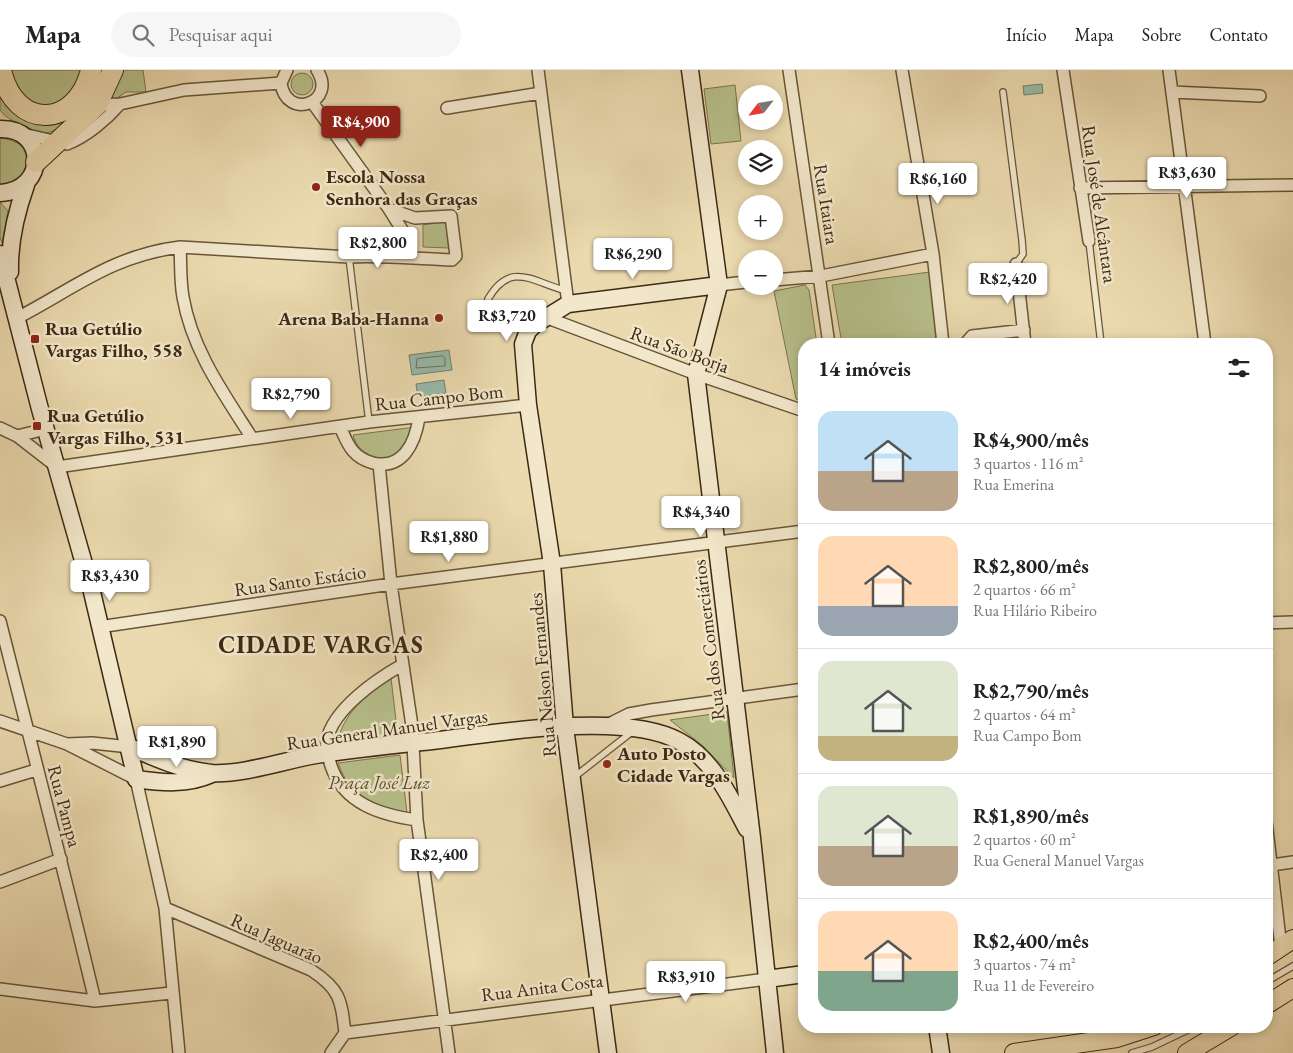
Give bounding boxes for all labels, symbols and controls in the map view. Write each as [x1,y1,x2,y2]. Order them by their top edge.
search box [111,12,461,57]
text: Mapa [25,19,81,50]
icon: search [129,21,157,49]
text: Pesquisar aqui [169,22,272,47]
text: Início [1006,23,1047,46]
text: Mapa [1075,23,1114,46]
text: Sobre [1142,23,1181,46]
text: Contato [1209,23,1268,46]
north arrow [738,85,782,130]
map controls [738,85,783,295]
pin: R$4,900 [315,106,407,148]
text: R$4,900 [332,111,390,132]
street label: Rua José de Alcântara [1076,123,1123,285]
button: layers [738,140,783,185]
pin: R$3,630 [1141,156,1233,199]
street label: Rua Itaiara [808,162,845,246]
pin: R$6,160 [892,162,984,205]
text: R$3,630 [1158,162,1216,183]
place label: Escola Nossa Senhora das Graças [326,164,478,211]
text: R$6,160 [909,168,967,189]
marker: Escola Nossa Senhora das Graças [310,181,322,193]
button: + [738,195,783,240]
pin: R$2,800 [332,226,424,269]
text: R$2,800 [349,232,407,253]
pin: R$6,290 [587,238,679,280]
text: R$6,290 [604,243,662,264]
button: − [738,250,783,295]
pin: R$2,420 [962,262,1054,305]
text: R$2,420 [979,268,1037,289]
pin: R$3,720 [461,300,553,342]
text: R$3,720 [478,305,536,326]
place label: Arena Baba-Hanna [277,306,430,331]
marker: Arena Baba-Hanna [433,312,445,324]
place label: Rua Getúlio Vargas Filho, 558 [45,316,182,363]
street label: Rua São Borja [627,320,733,379]
marker: Rua Getúlio Vargas Filho, 558 [29,333,41,345]
icon: filters [1225,354,1253,382]
text: 14 imóveis [818,355,911,382]
pin: R$2,790 [245,378,337,420]
street label: Rua Campo Bom [373,378,505,417]
text: R$2,790 [262,383,320,404]
place label: Rua Getúlio Vargas Filho, 531 [47,403,184,450]
marker: Rua Getúlio Vargas Filho, 531 [31,420,43,432]
text: R$4,900/mês [973,426,1089,453]
icon: home [858,431,918,491]
text: 3 quartos · 116 m² [973,453,1084,474]
text: Rua Emerina [973,474,1054,495]
pin: R$4,340 [655,496,747,538]
text: R$4,340 [672,501,730,522]
pin: R$1,880 [403,520,495,563]
text: R$1,880 [420,526,478,547]
text: R$2,800/mês [973,552,1089,579]
icon: home [858,556,918,616]
street label: Rua dos Comerciários [686,558,731,722]
street label: Rua Santo Estácio [233,559,368,602]
pin: R$3,430 [64,560,156,602]
text: R$3,430 [81,565,139,586]
text: 2 quartos · 66 m² [973,579,1076,600]
street label: Rua Nelson Fernandes [523,592,562,758]
text: Rua Hilário Ribeiro [973,600,1097,621]
district label: CIDADE VARGAS [218,629,424,660]
text: R$2,790/mês [973,677,1089,704]
icon: home [858,681,918,741]
street label: Rua General Manuel Vargas [285,703,489,756]
text: 2 quartos · 64 m² [973,704,1076,725]
text: Rua Campo Bom [973,725,1082,746]
pin: R$1,890 [131,726,223,768]
text: R$1,890 [148,731,206,752]
place label: Auto Posto Cidade Vargas [616,741,730,788]
marker: Auto Posto Cidade Vargas [601,758,613,770]
street label: Rua Pampa [42,762,88,850]
park label: Praça José Luz [328,770,430,795]
text: R$1,890/mês [973,802,1089,829]
icon: home [858,806,918,866]
text: 2 quartos · 60 m² [973,829,1076,850]
pin: R$2,400 [393,838,485,881]
text: R$2,400 [410,844,468,865]
text: Rua General Manuel Vargas [973,850,1144,871]
street label: Rua Jaguarão [227,907,327,970]
text: R$2,400/mês [973,927,1089,954]
icon: home [858,931,918,991]
text: 3 quartos · 74 m² [973,954,1076,975]
pin: R$3,910 [640,960,732,1003]
text: R$3,910 [657,966,715,987]
street label: Rua Anita Costa [480,968,605,1007]
text: Rua 11 de Fevereiro [973,975,1094,996]

